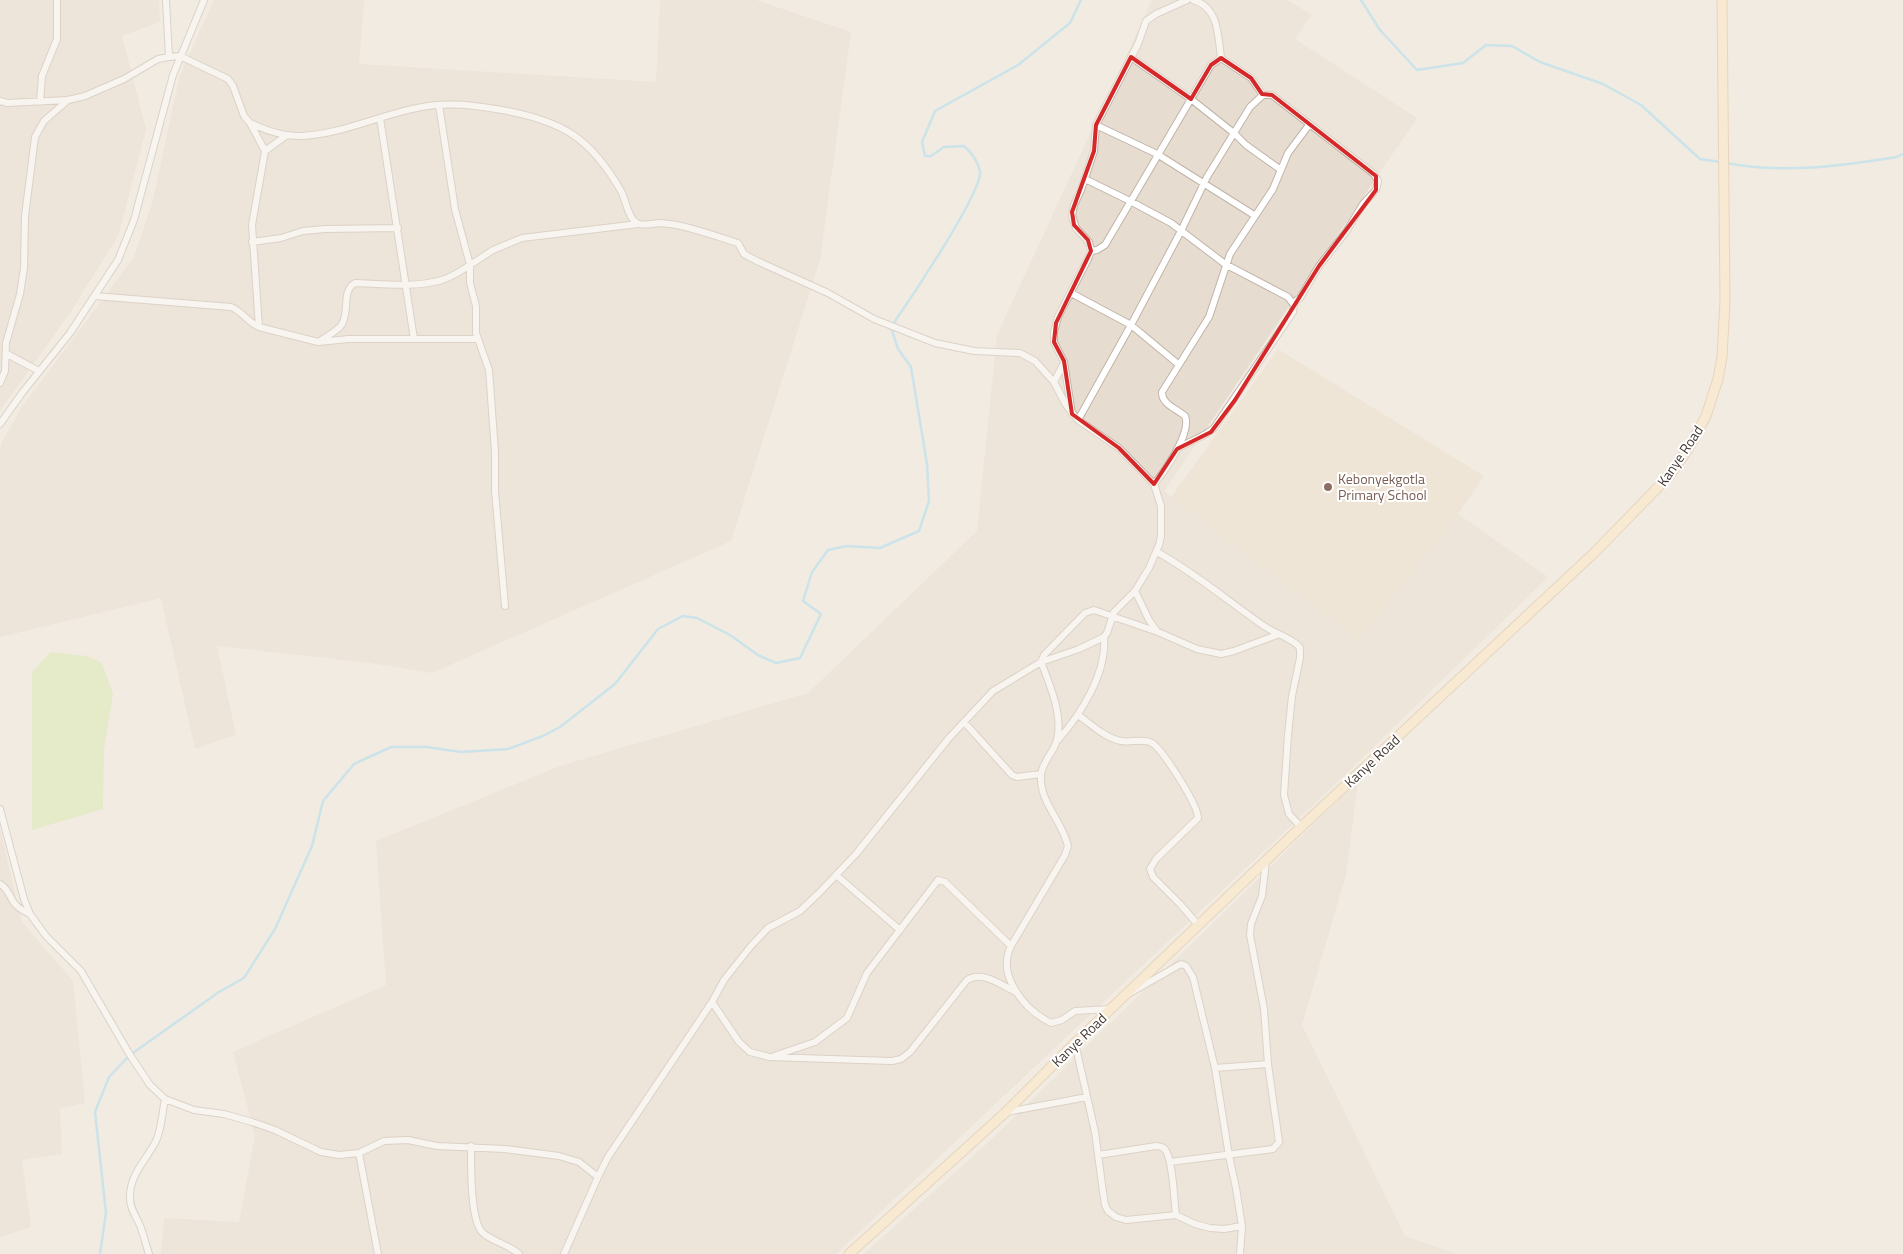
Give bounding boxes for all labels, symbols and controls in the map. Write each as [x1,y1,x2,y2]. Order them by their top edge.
street label: Kanye Road [1651,421,1708,490]
place label: Kebonyekgotla Primary School [1338,468,1427,505]
marker: Kebonyekgotla Primary School [1322,481,1334,493]
street label: Kanye Road [1339,729,1404,792]
street label: Kanye Road [1046,1008,1111,1071]

